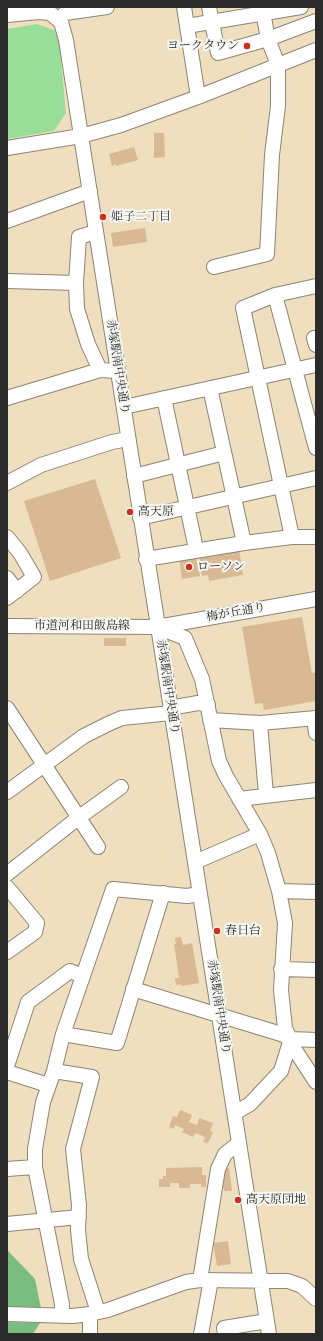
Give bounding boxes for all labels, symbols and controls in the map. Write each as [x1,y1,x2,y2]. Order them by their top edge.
place label: ヨークタウン [167,39,239,53]
marker: ヨークタウン [242,41,252,51]
place label: 姫子二丁目 [111,210,171,224]
marker: 姫子二丁目 [98,212,108,222]
street label: 赤塚駅南中央通り [102,318,132,416]
place label: 高天原 [138,505,174,519]
marker: 高天原 [125,507,135,517]
place label: ローソン [197,560,245,574]
marker: ローソン [184,562,194,572]
street label: 梅が丘通り [205,601,267,625]
street label: 市道河和田飯島線 [34,619,130,633]
street label: 赤塚駅南中央通り [152,638,182,736]
place label: 春日台 [225,924,261,938]
marker: 春日台 [212,926,222,936]
street label: 赤塚駅南中央通り [203,958,233,1056]
place label: 高天原団地 [246,1193,306,1207]
marker: 高天原団地 [233,1195,243,1205]

